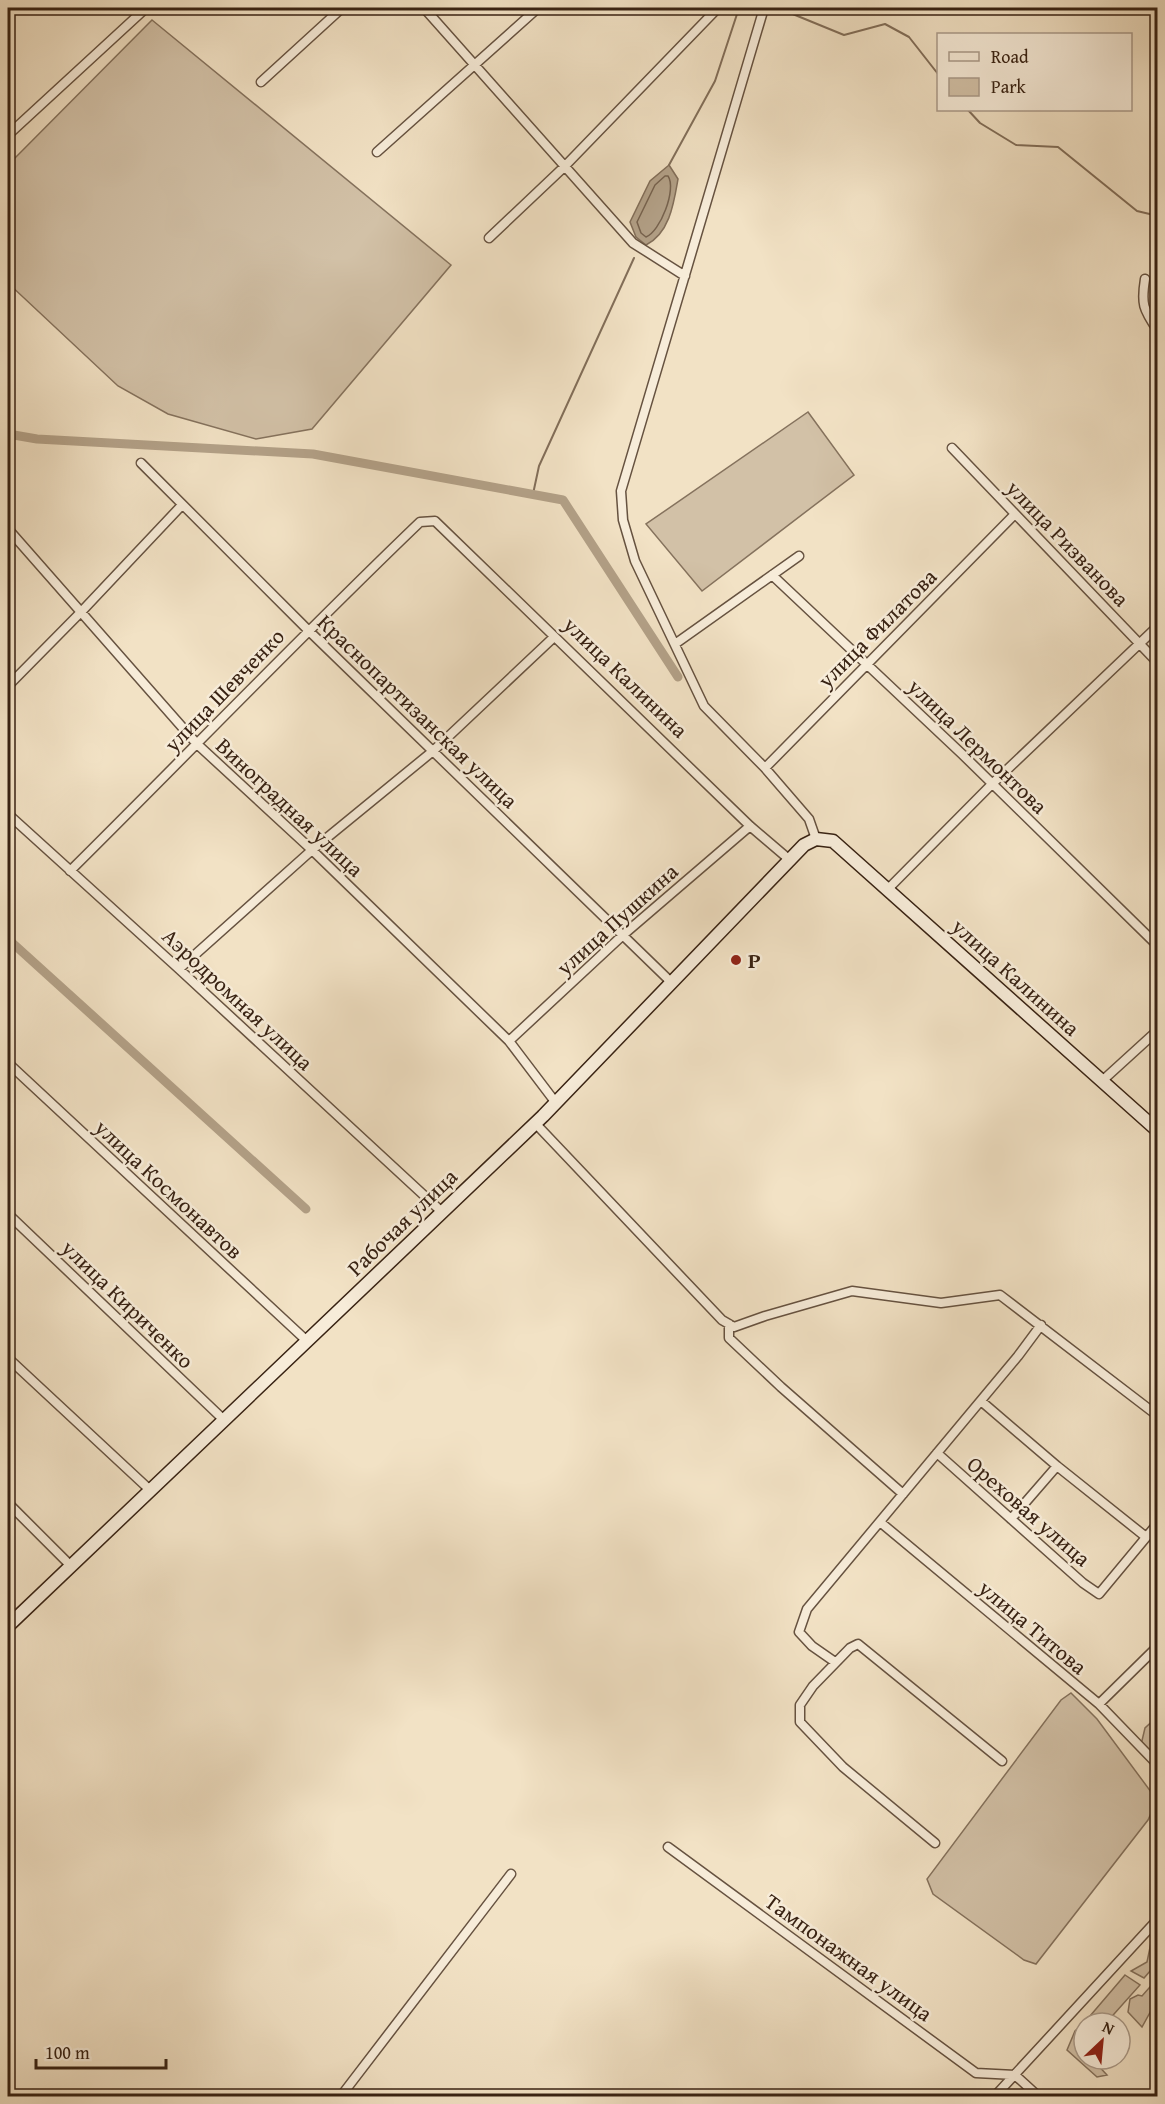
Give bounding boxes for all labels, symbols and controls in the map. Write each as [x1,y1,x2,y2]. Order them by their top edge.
legend [937,33,1132,111]
text: Road [991,43,1029,70]
text: Park [991,73,1027,100]
street label: улица Ризванова [998,472,1137,614]
street label: улица Филатова [809,561,944,696]
street label: Краснопартизанская улица [311,606,526,816]
street label: улица Калинина [556,608,696,745]
street label: улица Шевченко [156,621,292,760]
street label: улица Лермонтова [900,670,1055,821]
street label: Виноградная улица [209,730,371,884]
street label: улица Пушкина [548,855,685,983]
street label: улица Калинина [944,910,1087,1044]
street label: Аэродромная улица [155,920,321,1078]
place label: Р [748,944,761,976]
marker: Р [729,953,743,967]
street label: улица Космонавтов [87,1111,250,1266]
street label: Рабочая улица [340,1161,465,1283]
street label: улица Кириченко [54,1232,201,1376]
street label: Ореховая улица [960,1448,1098,1574]
street label: улица Титова [971,1571,1095,1682]
street label: Тампонажная улица [759,1885,940,2029]
north arrow [1072,2011,1132,2071]
text: N [1099,2014,1119,2041]
scale bar [36,2032,166,2070]
text: 100 m [45,2039,90,2066]

